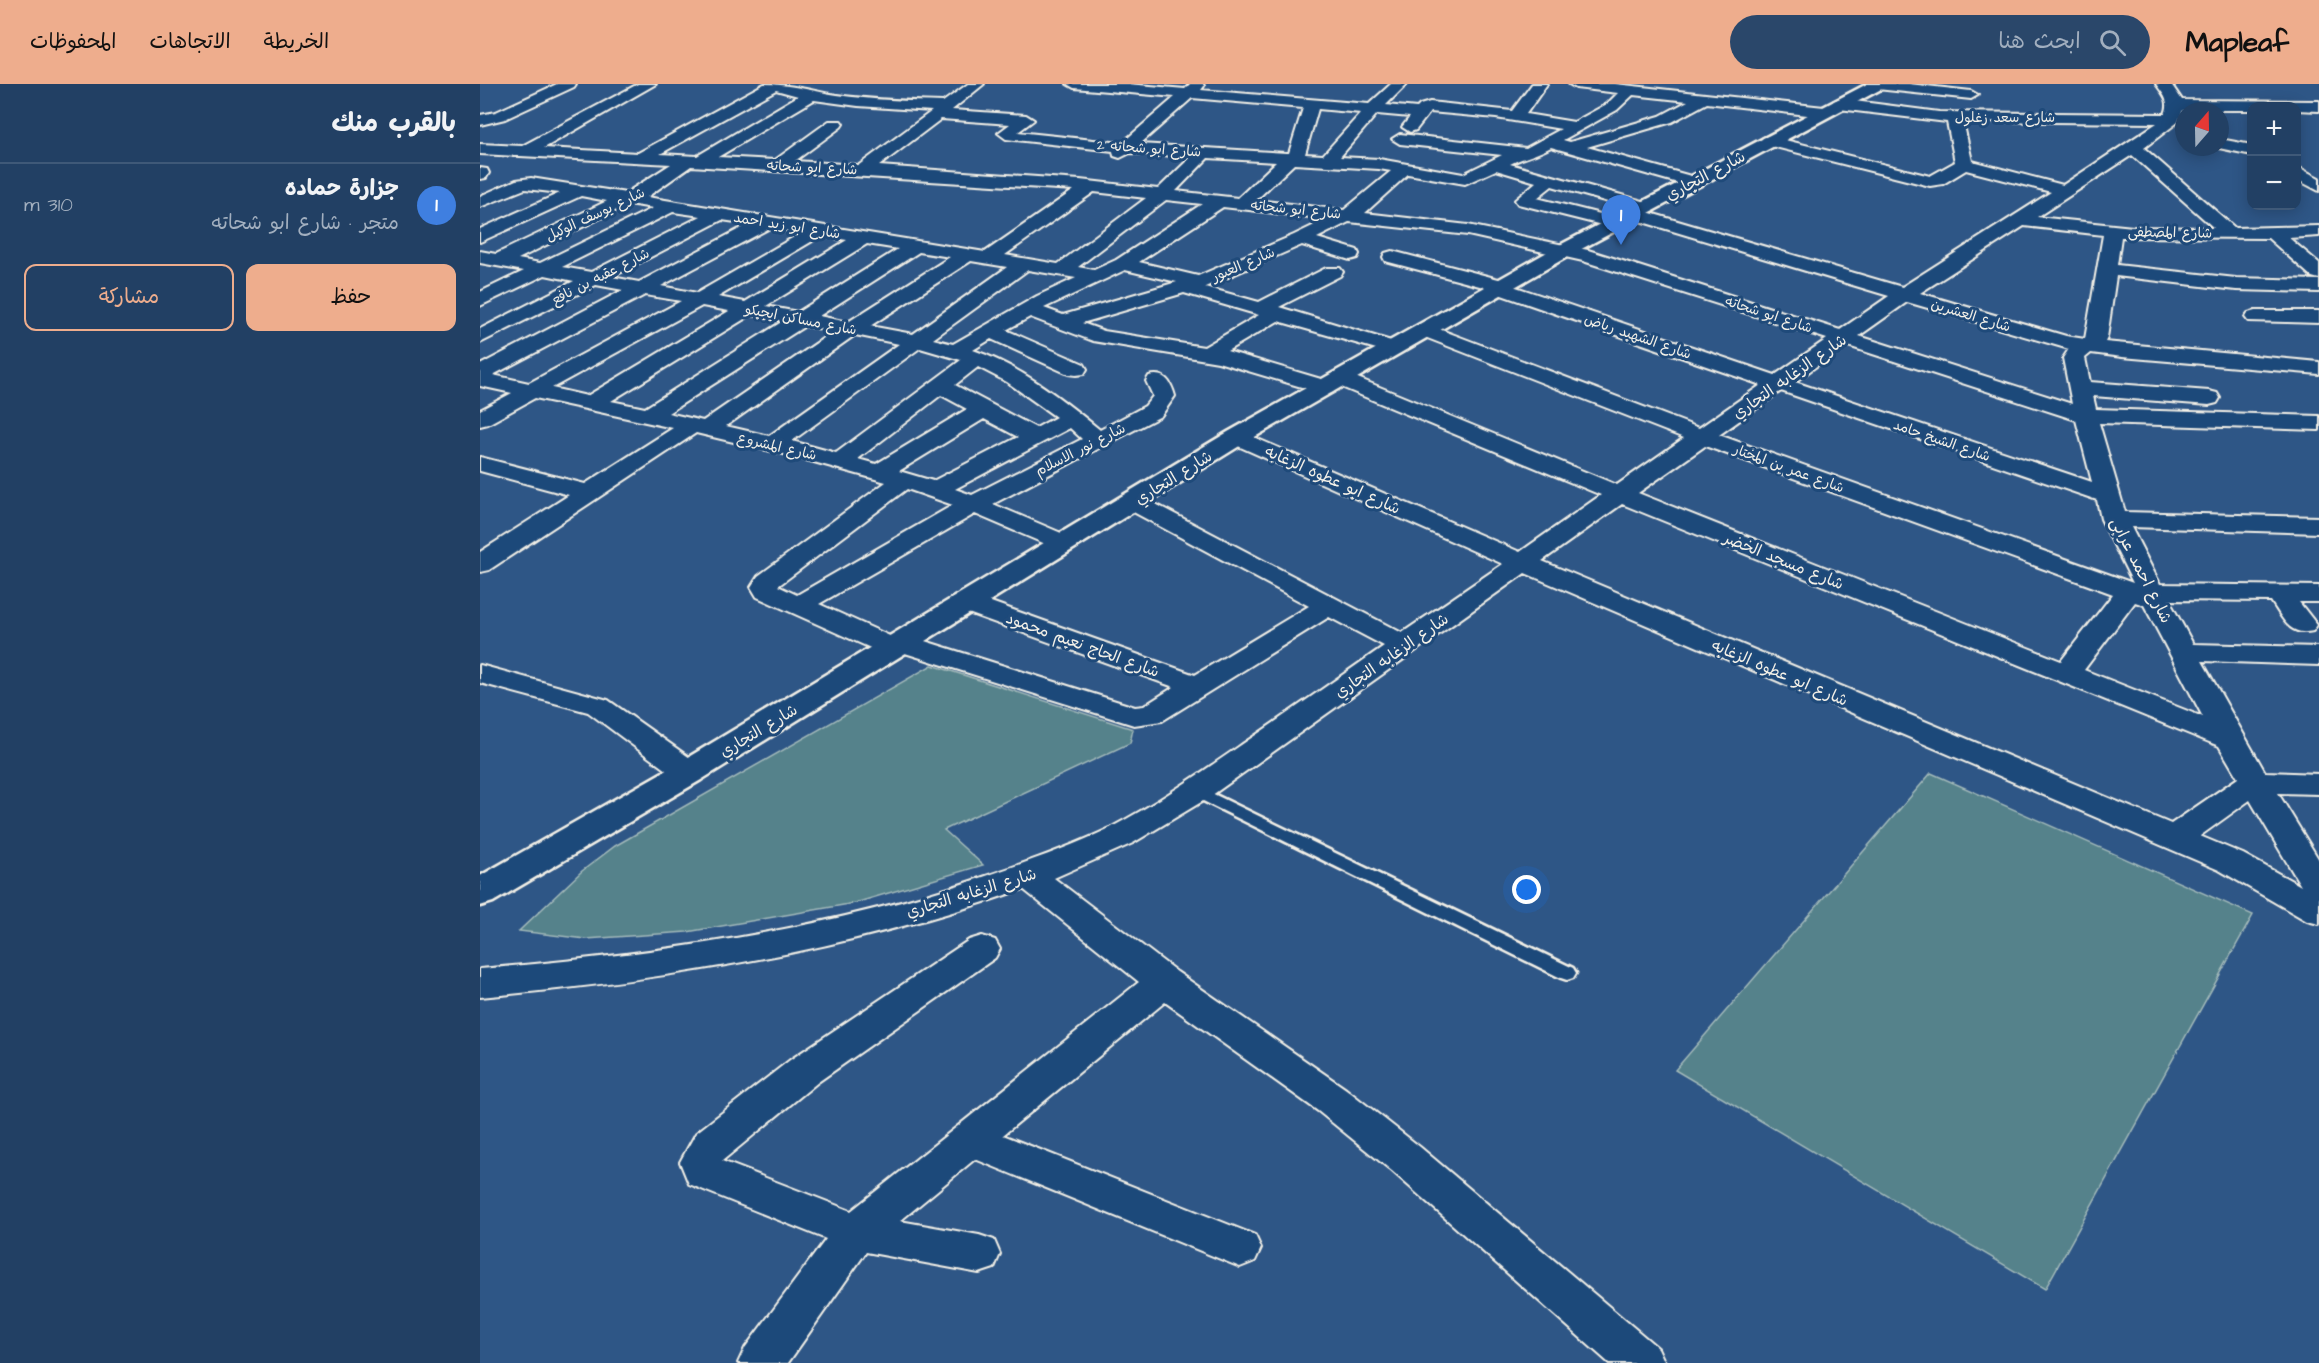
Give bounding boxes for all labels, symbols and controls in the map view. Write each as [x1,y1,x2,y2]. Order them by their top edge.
search box [1730,15,2150,69]
text: Mapleaf [2186,23,2289,62]
text: ابحث هنا [1998,26,2081,57]
icon: search [2096,26,2129,59]
text: المحفوظات [30,27,116,56]
text: الاتجاهات [149,27,231,56]
text: الخريطة [264,27,329,56]
north arrow [2175,102,2229,156]
map controls [2247,102,2301,210]
button: + [2247,102,2301,156]
text: بالقرب منك [332,105,456,141]
street label: شارع سعد زغلول [1955,108,2055,128]
street label: شارع ابو شحاته 2 [1096,135,1202,163]
street label: شارع التجاري [1662,146,1749,206]
street label: شارع ابو شحاته [766,156,858,180]
button: − [2247,156,2301,210]
text: جزارة حماده [285,173,399,204]
street label: شارع يوسف الوكيل [542,183,648,247]
text: 310 m [24,191,73,219]
text: 1 [435,191,438,219]
street label: شارع ابو شحاته [1250,195,1342,225]
pin: 1 [1602,196,1640,245]
street label: شارع ابو زيد احمد [732,208,842,244]
text: متجر · شارع ابو شحاته [211,209,399,237]
street label: شارع المصطفى [2128,222,2212,244]
street label: شارع العبور [1208,243,1278,288]
street label: شارع عقبه بن نافع [548,244,653,310]
button: مشاركة [24,264,234,331]
button: حفظ [246,264,456,331]
street label: شارع ابو شحاته [1722,291,1815,338]
street label: شارع العشرين [1929,294,2013,338]
street label: شارع مساكن ايجيكو [742,299,858,341]
street label: شارع الشهيد رياض [1582,309,1694,365]
street label: شارع الزغابه التجاري [1728,329,1851,425]
street label: شارع الشيخ حامد [1890,415,1993,467]
street label: شارع نور الاسلام [1032,419,1129,481]
street label: شارع المشروع [735,428,819,466]
street label: شارع عمر بن المختار [1730,439,1847,498]
street label: شارع ابو عطوه الزغابه [1261,440,1404,520]
street label: شارع التجاري [1131,445,1216,510]
street label: شارع احمد عرابى [2105,514,2177,627]
street label: شارع مسجد الخضر [1718,526,1847,595]
street label: شارع الحاج نعيم محمود [1002,607,1162,684]
street label: شارع الزغابه التجاري [1330,608,1453,704]
street label: شارع ابو عطوه الزغابه [1708,634,1851,712]
street label: شارع التجاري [715,699,802,763]
street label: شارع الزغابه التجاري [904,863,1039,923]
your location [1512,875,1541,904]

